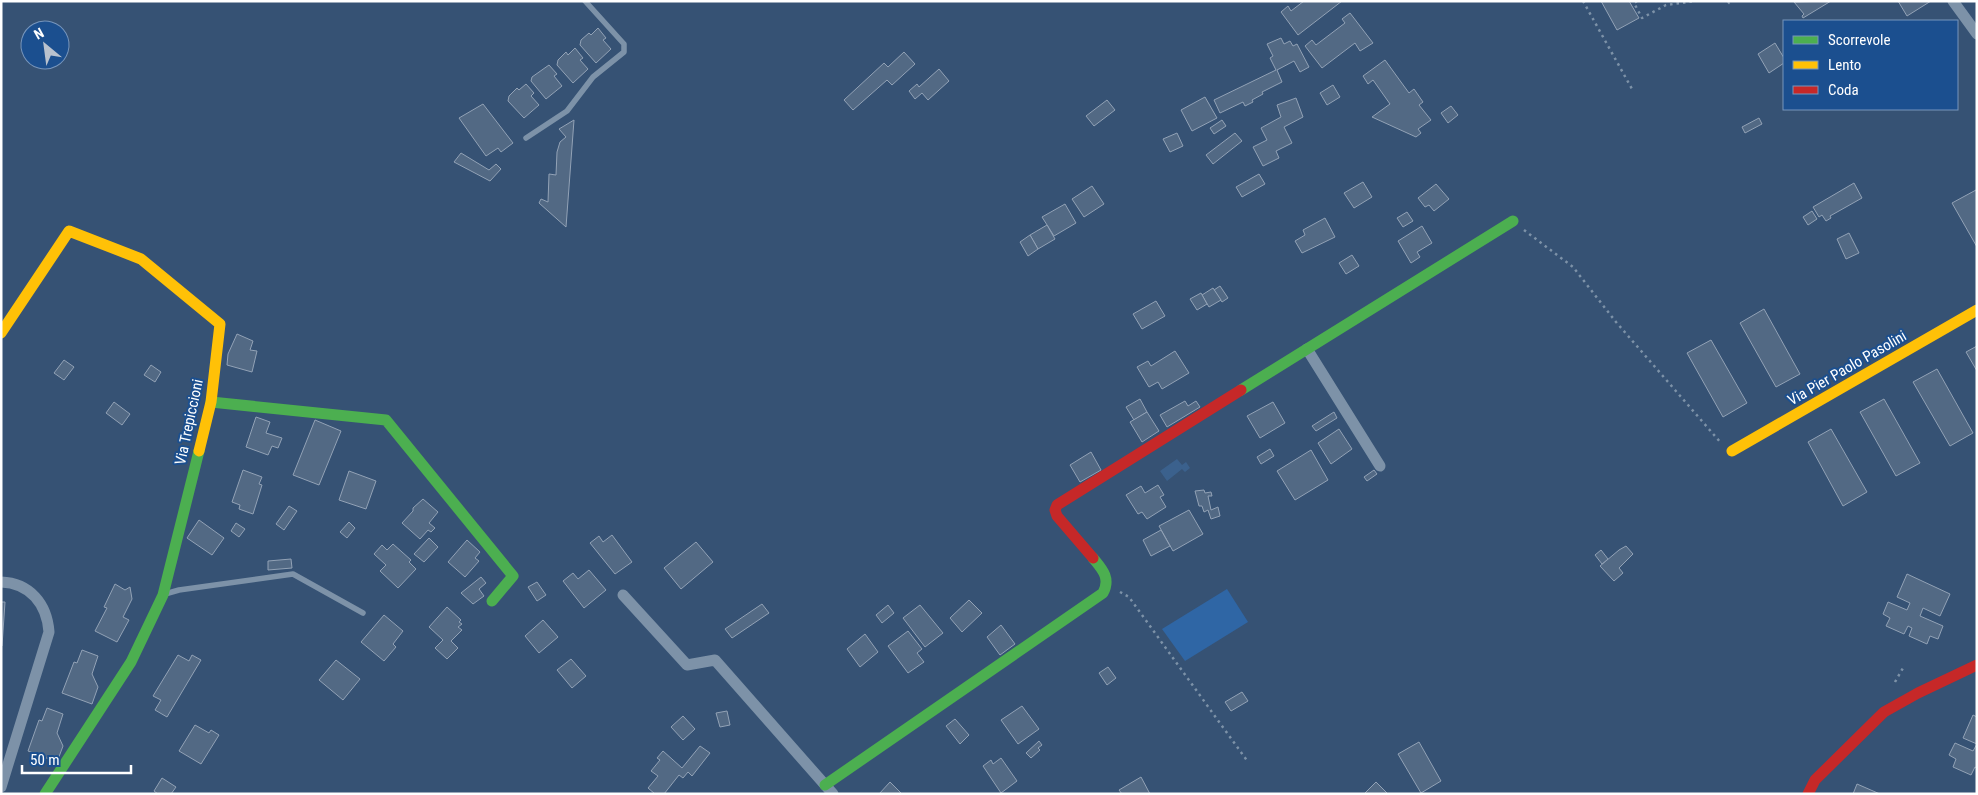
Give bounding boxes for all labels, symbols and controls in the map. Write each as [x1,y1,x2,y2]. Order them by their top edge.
north arrow [20,20,70,70]
legend [1783,20,1958,110]
text: N [31,25,46,43]
text: Scorrevole [1828,31,1890,49]
text: Lento [1828,56,1861,74]
text: Coda [1828,81,1859,99]
street label: Via Pier Paolo Pasolini [1784,327,1910,409]
street label: Via Trepiccioni [171,377,207,467]
scale bar [22,742,131,774]
text: 50 m [30,751,60,769]

